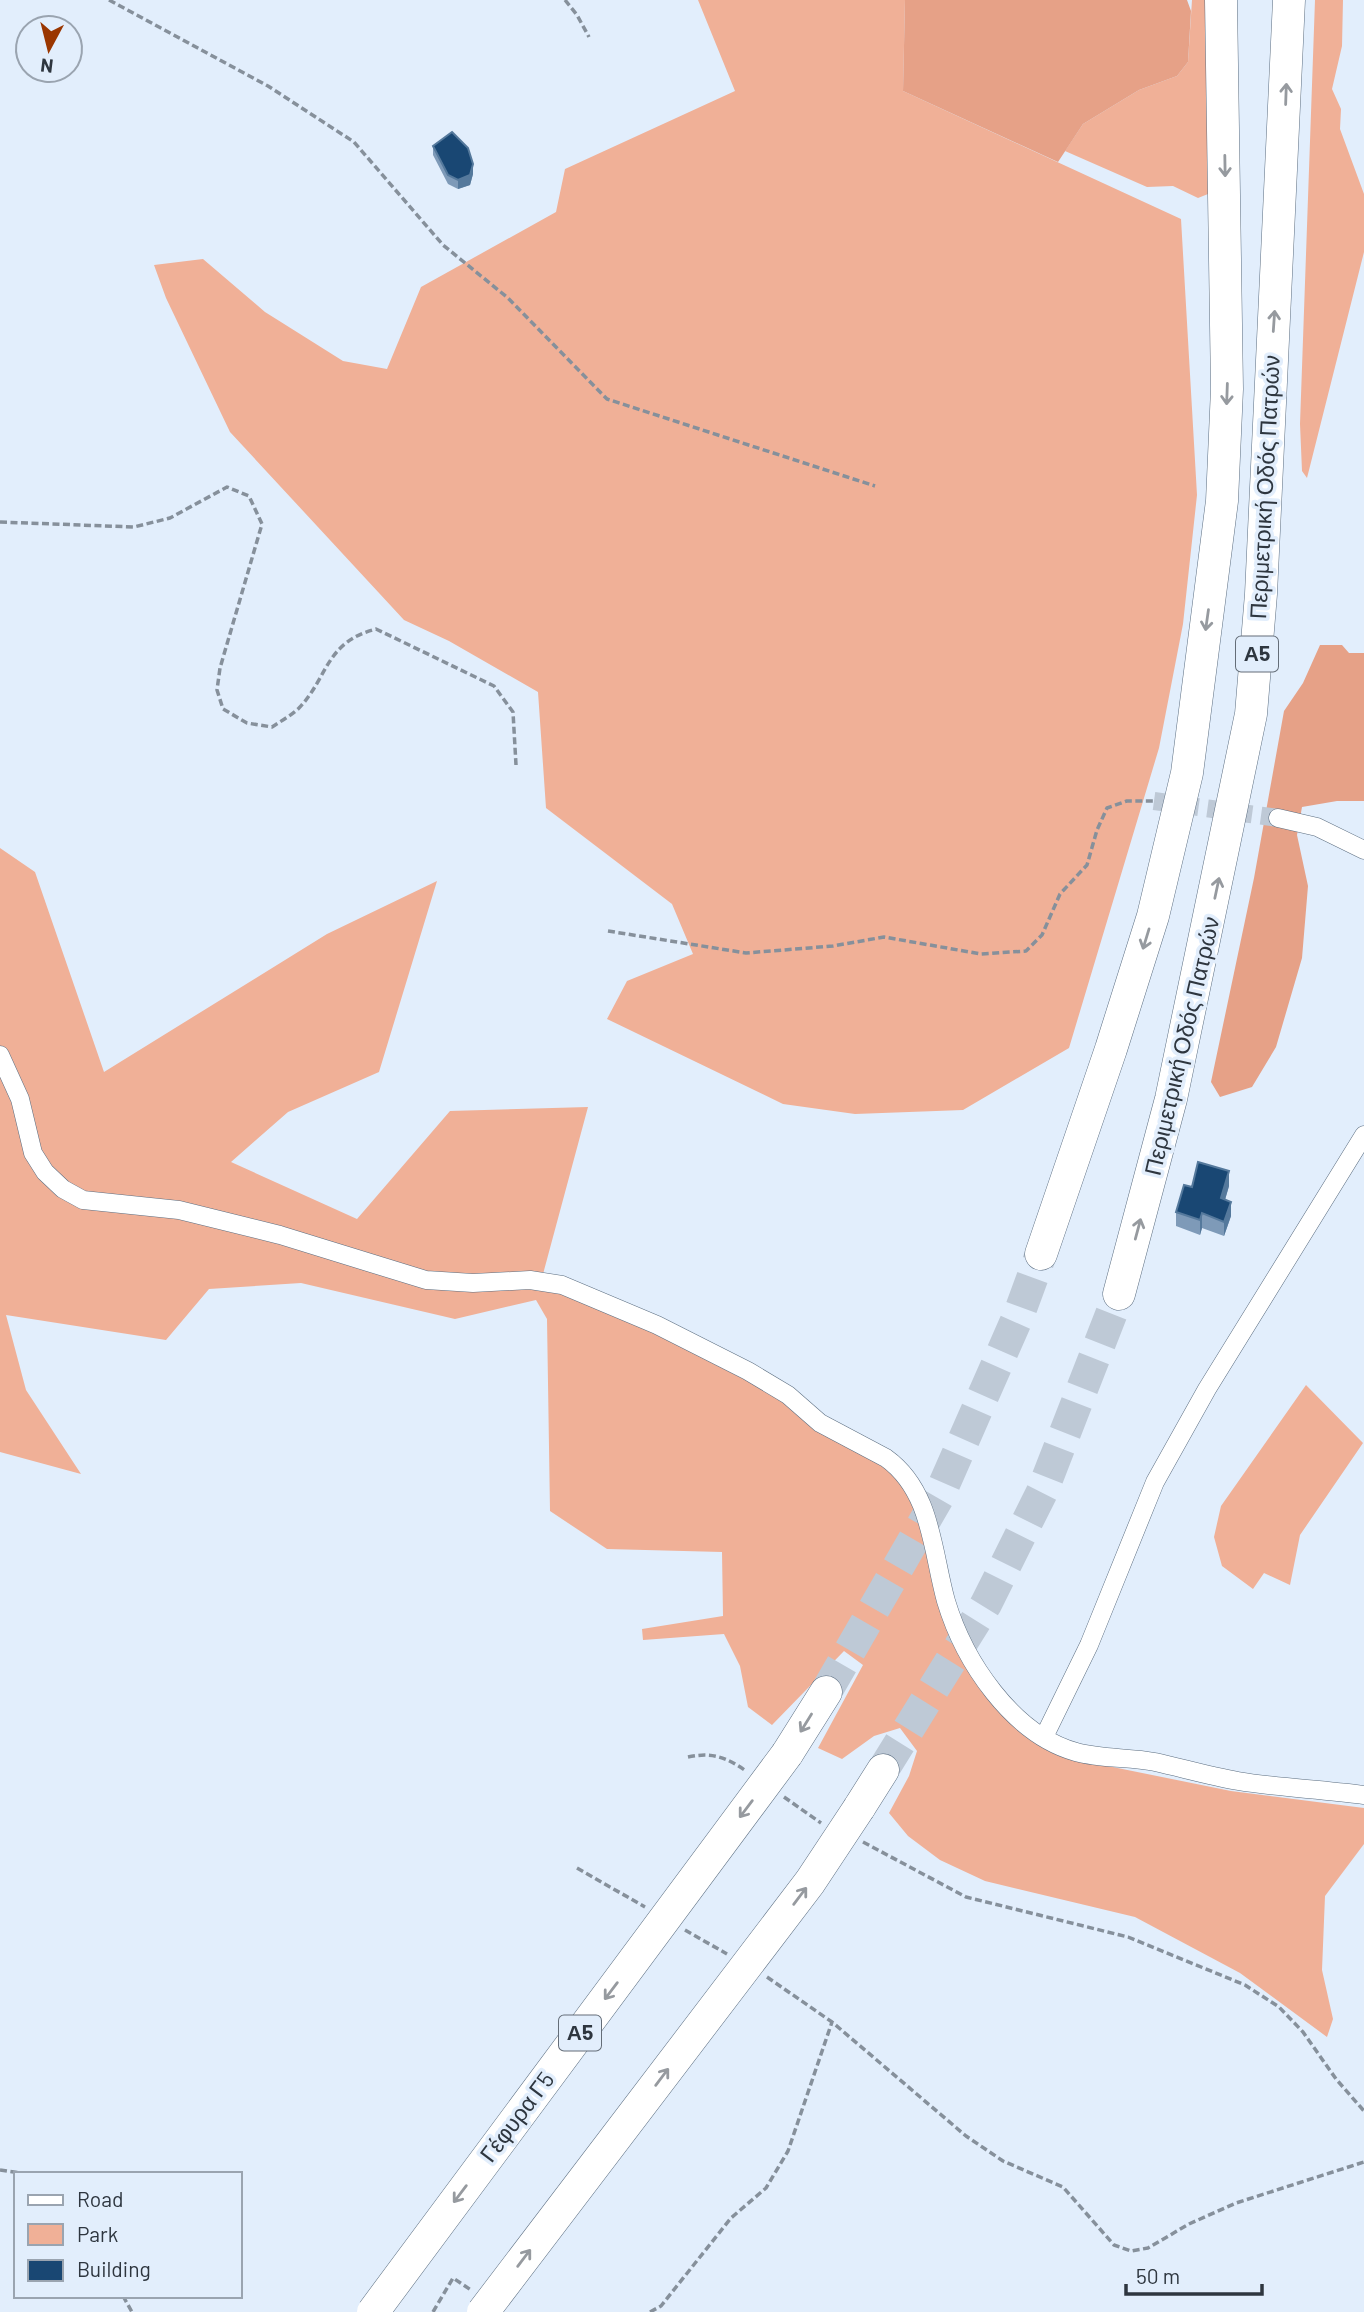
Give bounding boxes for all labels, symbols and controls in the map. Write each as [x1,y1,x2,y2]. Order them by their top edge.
north arrow [14,14,84,84]
text: N [39,54,55,79]
one-way arrow [1279,83,1292,106]
one-way arrow [1218,154,1232,177]
one-way arrow [1268,311,1281,333]
street label: Περιμετρική Οδός Πατρών [1243,354,1285,620]
one-way arrow [1220,382,1233,405]
one-way arrow [1201,608,1214,631]
road number: Α5 [1236,636,1278,672]
one-way arrow [1211,877,1225,900]
street label: Περιμετρική Οδός Πατρών [1138,914,1224,1178]
one-way arrow [1138,928,1151,950]
one-way arrow [1132,1218,1145,1241]
one-way arrow [799,1713,814,1732]
one-way arrow [739,1799,754,1818]
one-way arrow [792,1887,807,1905]
one-way arrow [603,1982,618,2000]
road number: Α5 [559,2016,601,2050]
street label: Γέφυρα Γ5 [473,2066,559,2167]
one-way arrow [655,2068,669,2087]
legend [14,2172,242,2298]
one-way arrow [453,2184,468,2203]
text: Road [77,2186,123,2211]
text: Park [77,2221,118,2246]
one-way arrow [517,2249,532,2268]
scale bar [1126,2252,1262,2296]
text: Building [77,2256,151,2281]
text: 50 m [1136,2263,1180,2288]

